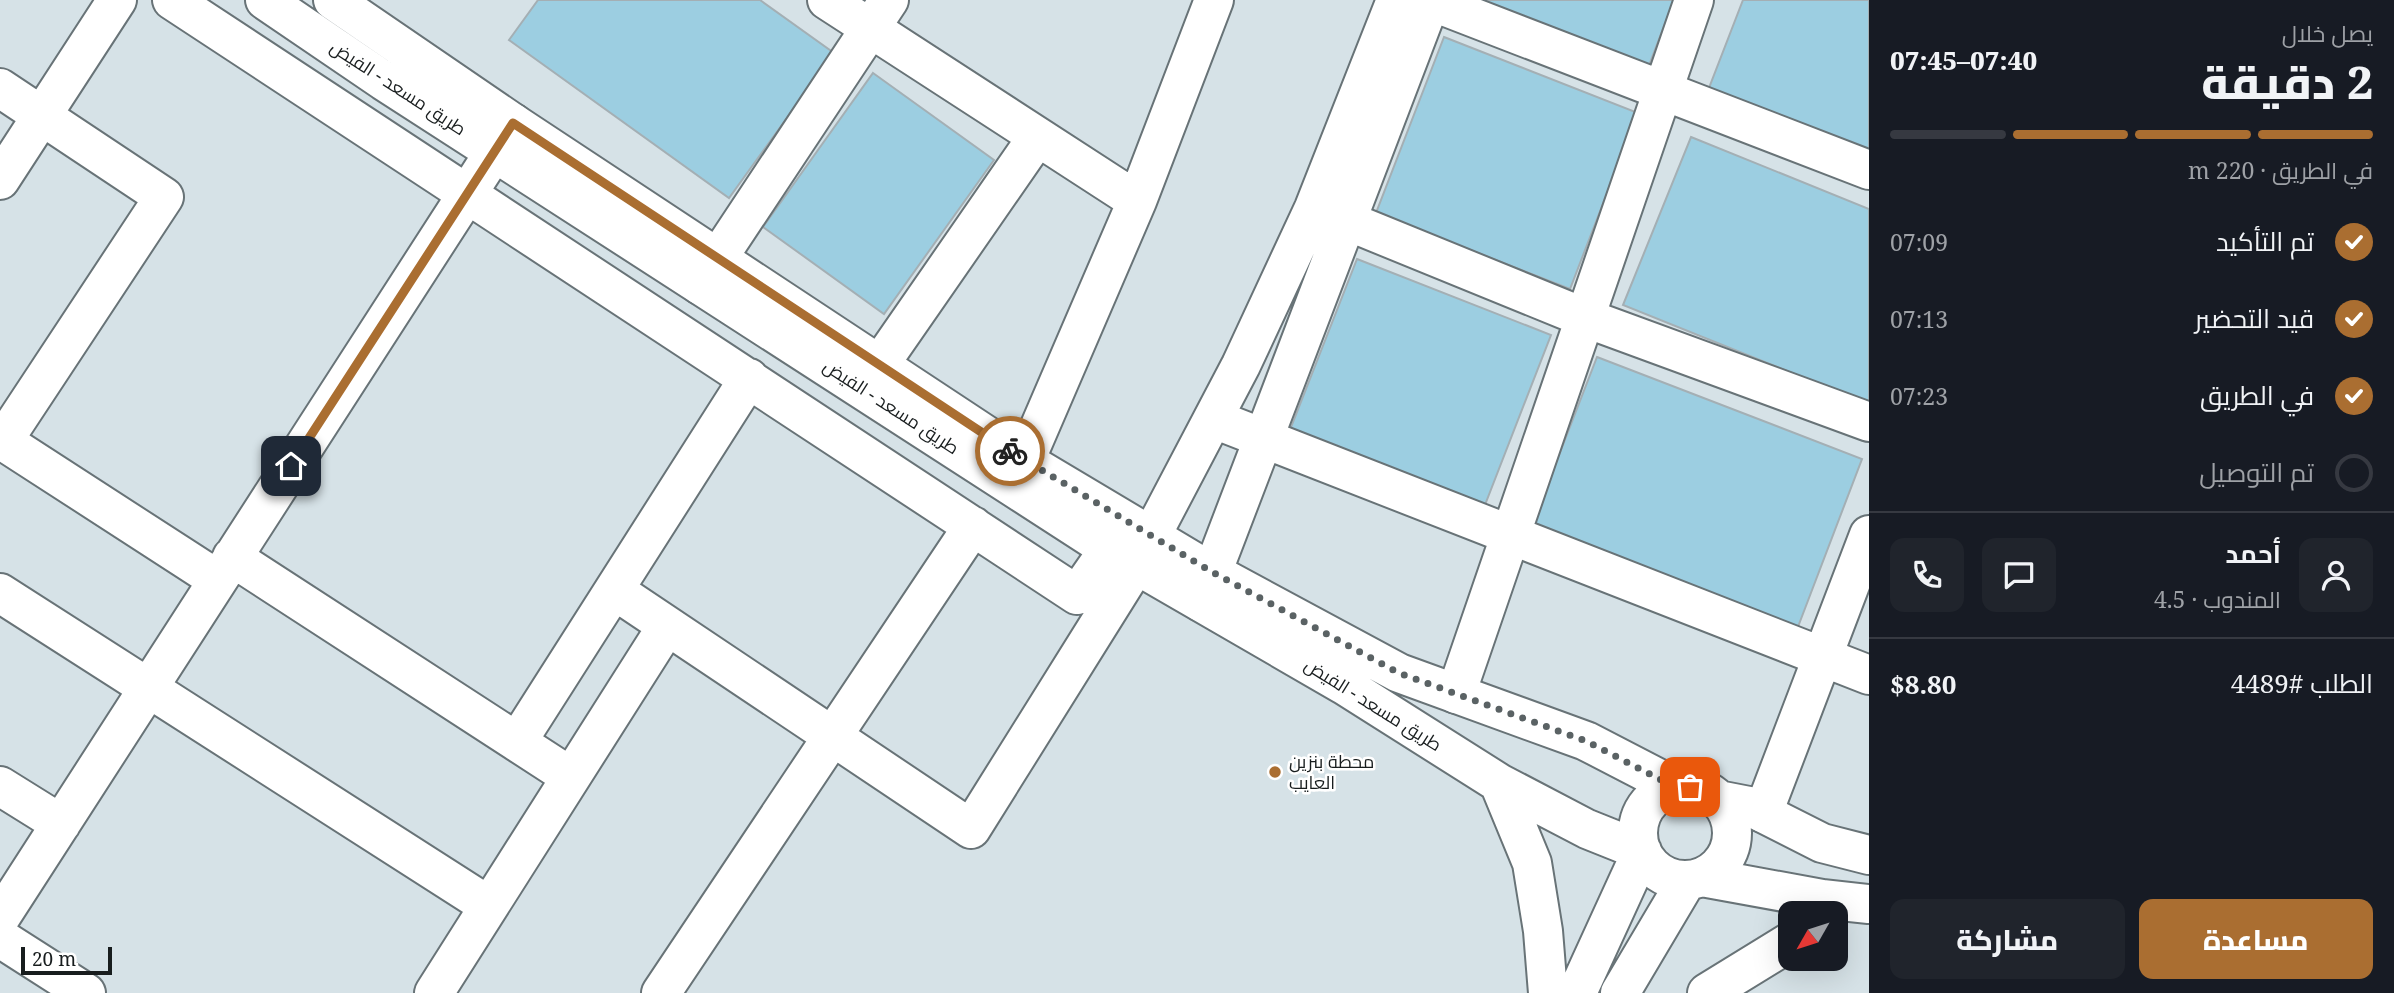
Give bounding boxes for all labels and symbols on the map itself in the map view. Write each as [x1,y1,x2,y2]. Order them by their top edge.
street label: طريق مسعد - الفيض [325,34,471,141]
street label: طريق مسعد - الفيض [818,353,964,460]
courier [975,416,1045,486]
pin [261,436,321,496]
street label: طريق مسعد - الفيض [1300,652,1447,757]
place label: محطة بنزين العايب [1289,749,1374,794]
pin [1660,757,1720,817]
marker: محطة بنزين العايب [1267,764,1283,780]
north arrow [1778,901,1848,971]
scale bar [21,944,112,976]

